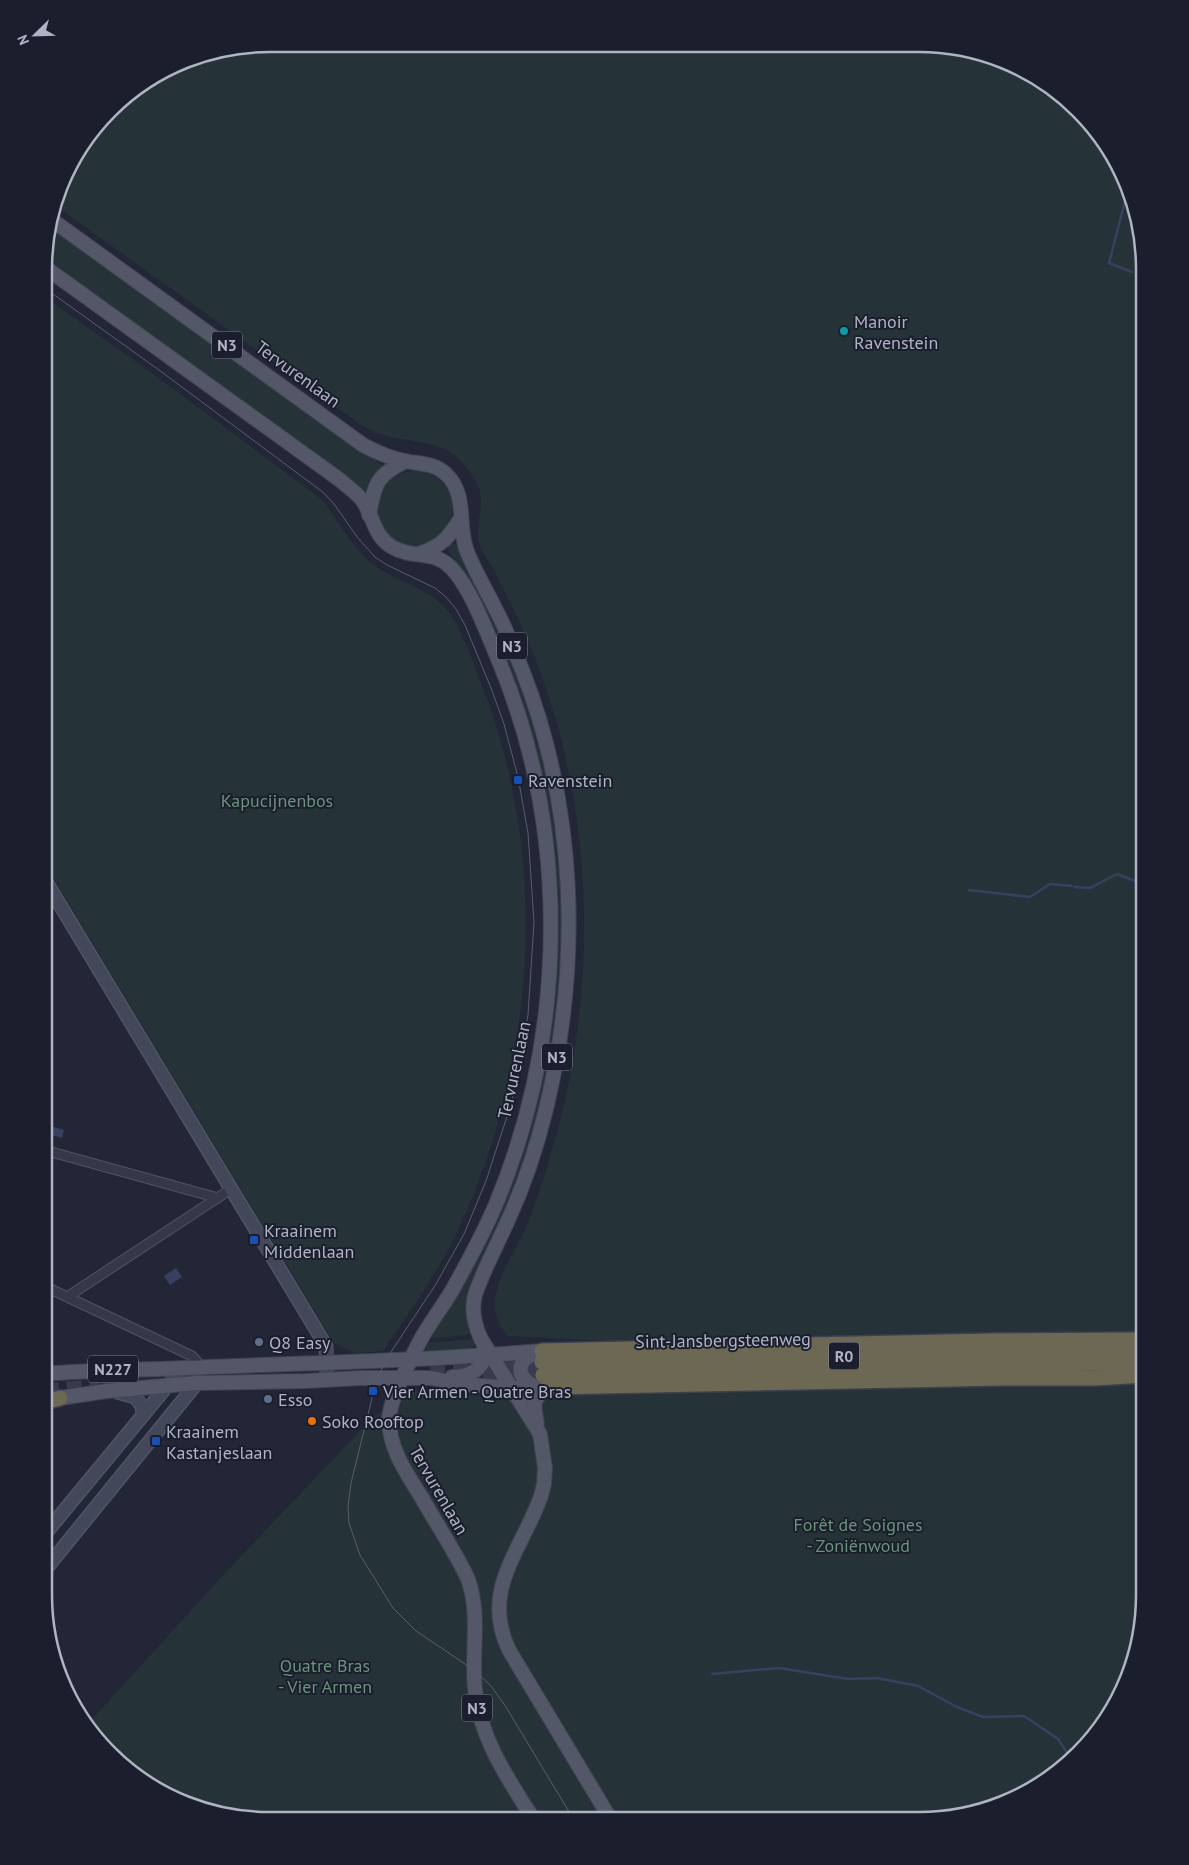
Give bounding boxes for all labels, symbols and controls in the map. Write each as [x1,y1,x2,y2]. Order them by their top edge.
north arrow [10,10,60,60]
text: N [13,32,33,48]
place label: Manoir Ravenstein [854,310,938,354]
marker: Manoir Ravenstein [838,325,850,337]
road number: N3 [212,332,242,358]
street label: Tervurenlaan [251,335,345,413]
road number: N3 [497,632,527,659]
place label: Ravenstein [528,769,612,792]
marker: Ravenstein [512,774,524,786]
park label: Kapucijnenbos [221,789,333,812]
street label: Tervurenlaan [492,1019,536,1121]
road number: N3 [542,1044,572,1070]
place label: Kraainem Middenlaan [264,1219,354,1263]
marker: Kraainem Middenlaan [248,1234,260,1246]
street label: Sint-Jansbergsteenweg [635,1327,811,1353]
place label: Q8 Easy [269,1331,331,1354]
marker: Q8 Easy [253,1336,265,1348]
road number: R0 [829,1342,859,1370]
road number: N227 [88,1356,138,1382]
place label: Vier Armen - Quatre Bras [382,1380,571,1403]
marker: Vier Armen - Quatre Bras [367,1385,379,1397]
place label: Esso [278,1388,312,1411]
marker: Esso [262,1393,274,1405]
place label: Soko Rooftop [322,1410,424,1433]
marker: Soko Rooftop [306,1415,318,1427]
place label: Kraainem Kastanjeslaan [166,1420,272,1464]
marker: Kraainem Kastanjeslaan [150,1435,162,1447]
street label: Tervurenlaan [404,1441,474,1539]
park label: Forêt de Soignes - Zoniënwoud [793,1513,923,1557]
park label: Quatre Bras - Vier Armen [278,1654,372,1698]
road number: N3 [462,1695,492,1722]

